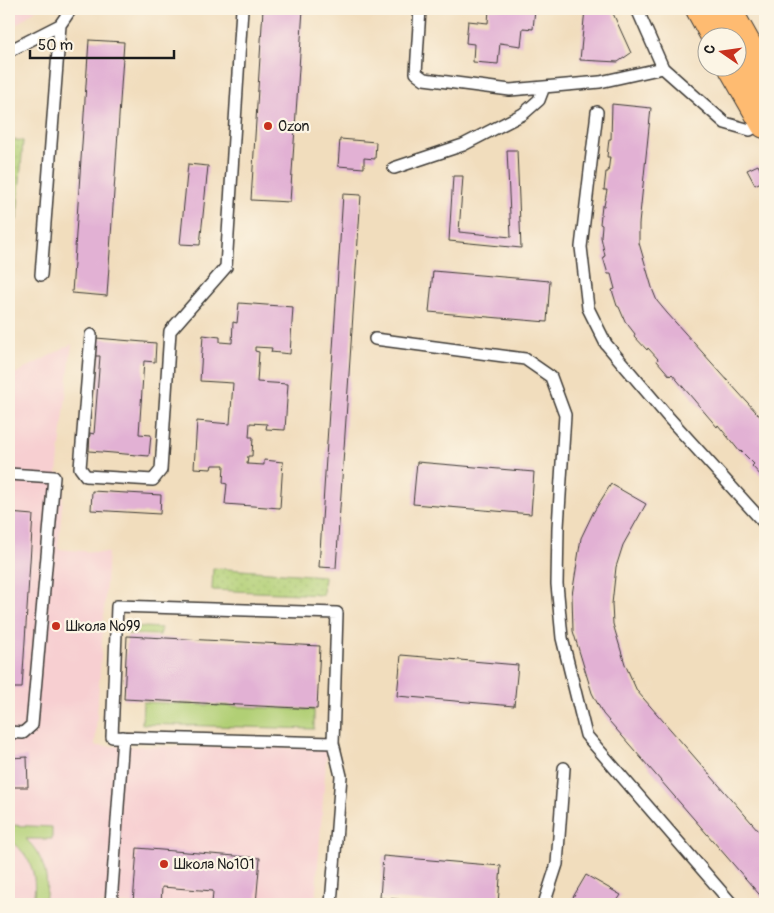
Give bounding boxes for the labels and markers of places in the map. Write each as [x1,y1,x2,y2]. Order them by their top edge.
place label: Ozon [278,118,310,135]
marker: Ozon [262,120,274,132]
place label: Школа №99 [66,618,141,635]
marker: Школа №99 [50,620,62,632]
place label: Школа №101 [174,856,255,873]
marker: Школа №101 [158,858,170,870]

